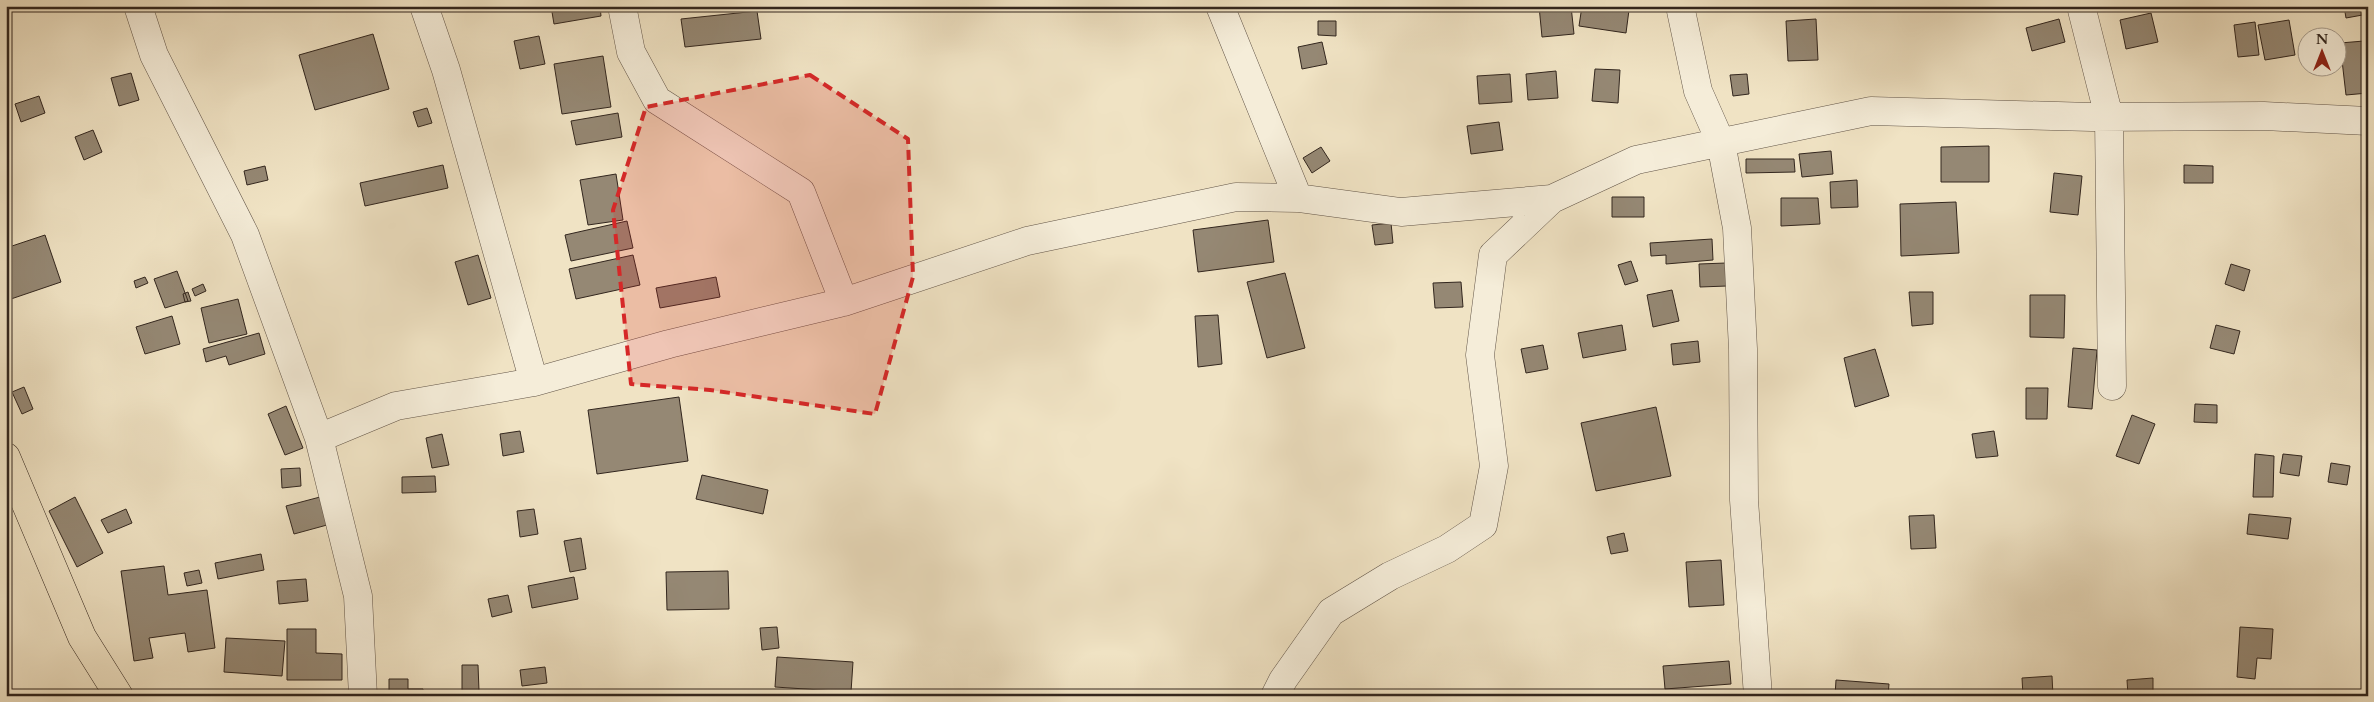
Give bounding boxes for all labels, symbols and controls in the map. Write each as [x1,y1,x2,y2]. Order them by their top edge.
north arrow [2296,28,2346,78]
text: N [2316,30,2328,49]

